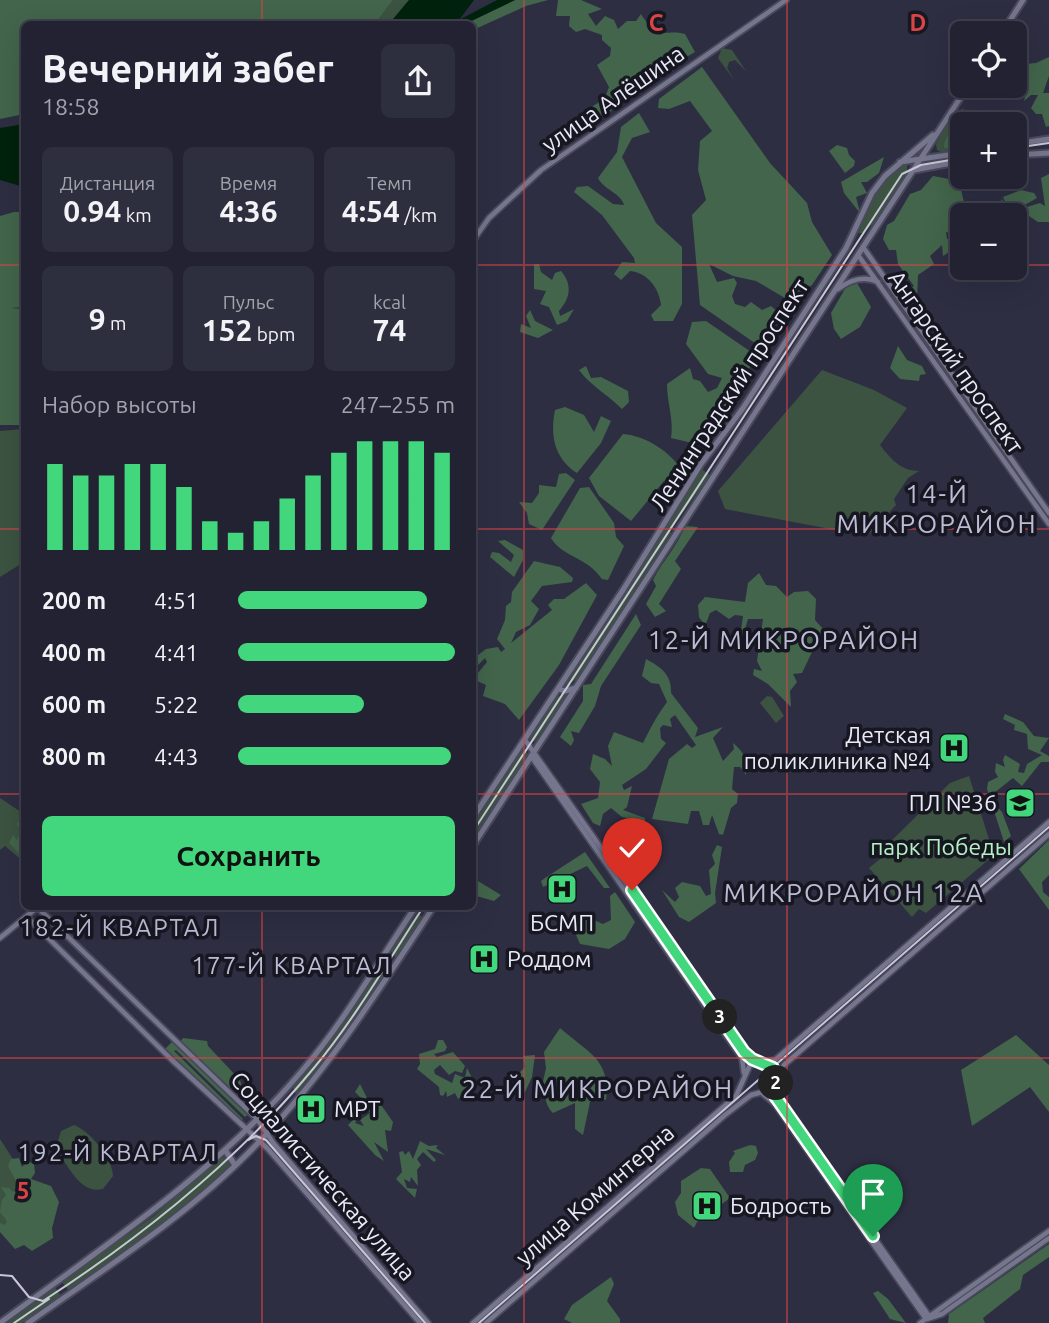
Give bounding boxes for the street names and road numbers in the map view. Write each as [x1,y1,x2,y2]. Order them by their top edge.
street label: улица Алёшина [537,40,688,157]
street label: Ангарский проспект [884,266,1029,458]
street label: Ленинградский проспект [644,274,813,515]
street label: Социалистическая улица [226,1066,421,1285]
street label: улица Коминтерна [511,1119,679,1270]

